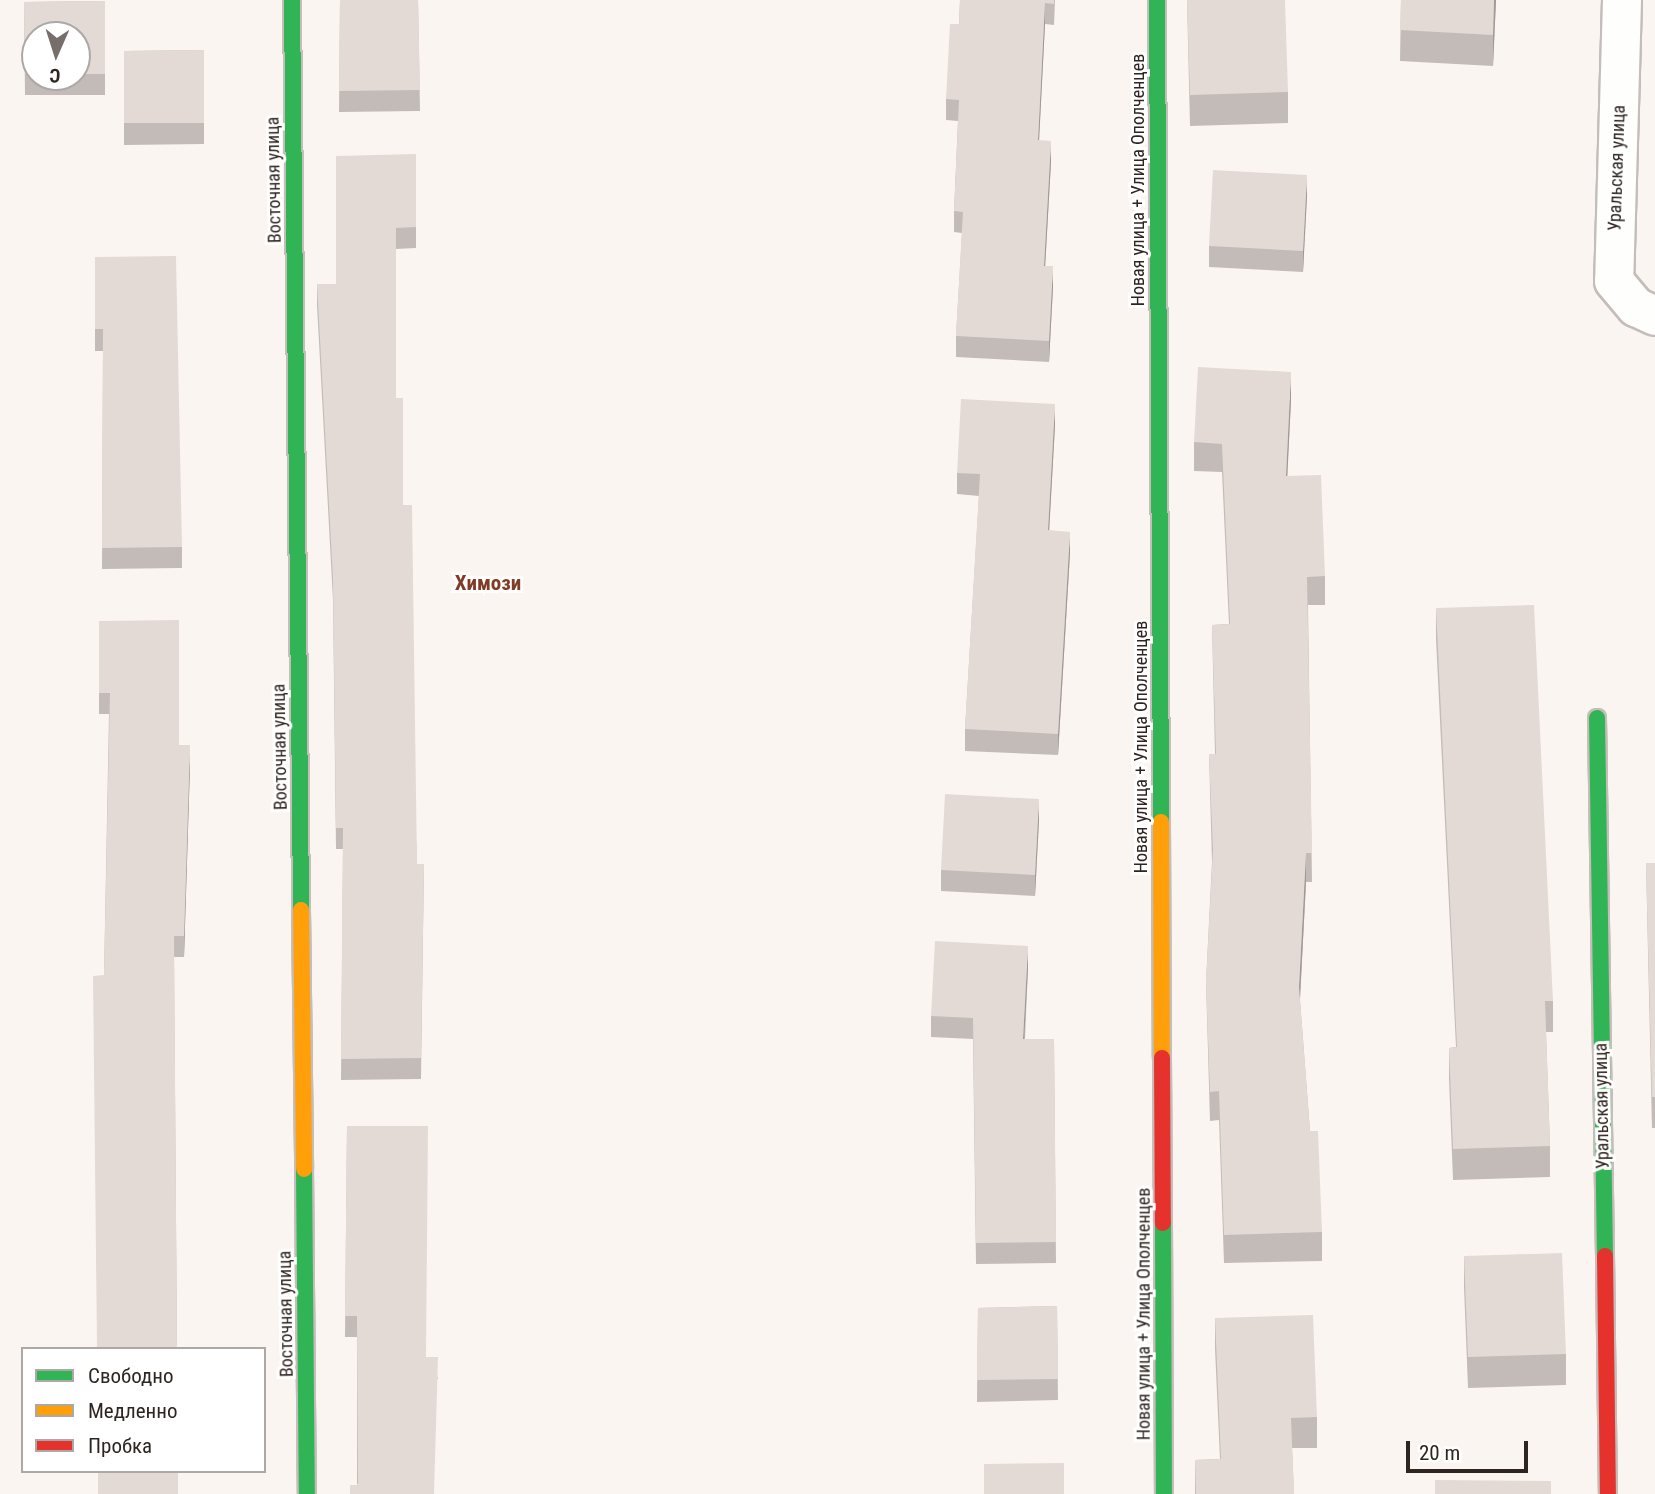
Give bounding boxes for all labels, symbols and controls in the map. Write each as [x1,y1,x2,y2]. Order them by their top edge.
north arrow [21,21,91,91]
street label: Новая улица + Улица Ополченцев [1127,54,1149,306]
text: С [49,64,61,87]
street label: Уральская улица [1604,105,1630,231]
street label: Восточная улица [262,117,286,243]
district label: Химози [455,570,521,596]
street label: Новая улица + Улица Ополченцев [1130,621,1152,873]
street label: Восточная улица [268,684,292,810]
street label: Уральская улица [1590,1043,1614,1169]
street label: Новая улица + Улица Ополченцев [1133,1188,1155,1440]
street label: Восточная улица [274,1251,298,1377]
legend [21,1347,266,1473]
text: Свободно [88,1364,174,1388]
text: Медленно [88,1399,177,1423]
scale bar [1410,1428,1532,1472]
text: Пробка [88,1434,152,1458]
text: 20 m [1419,1441,1460,1465]

